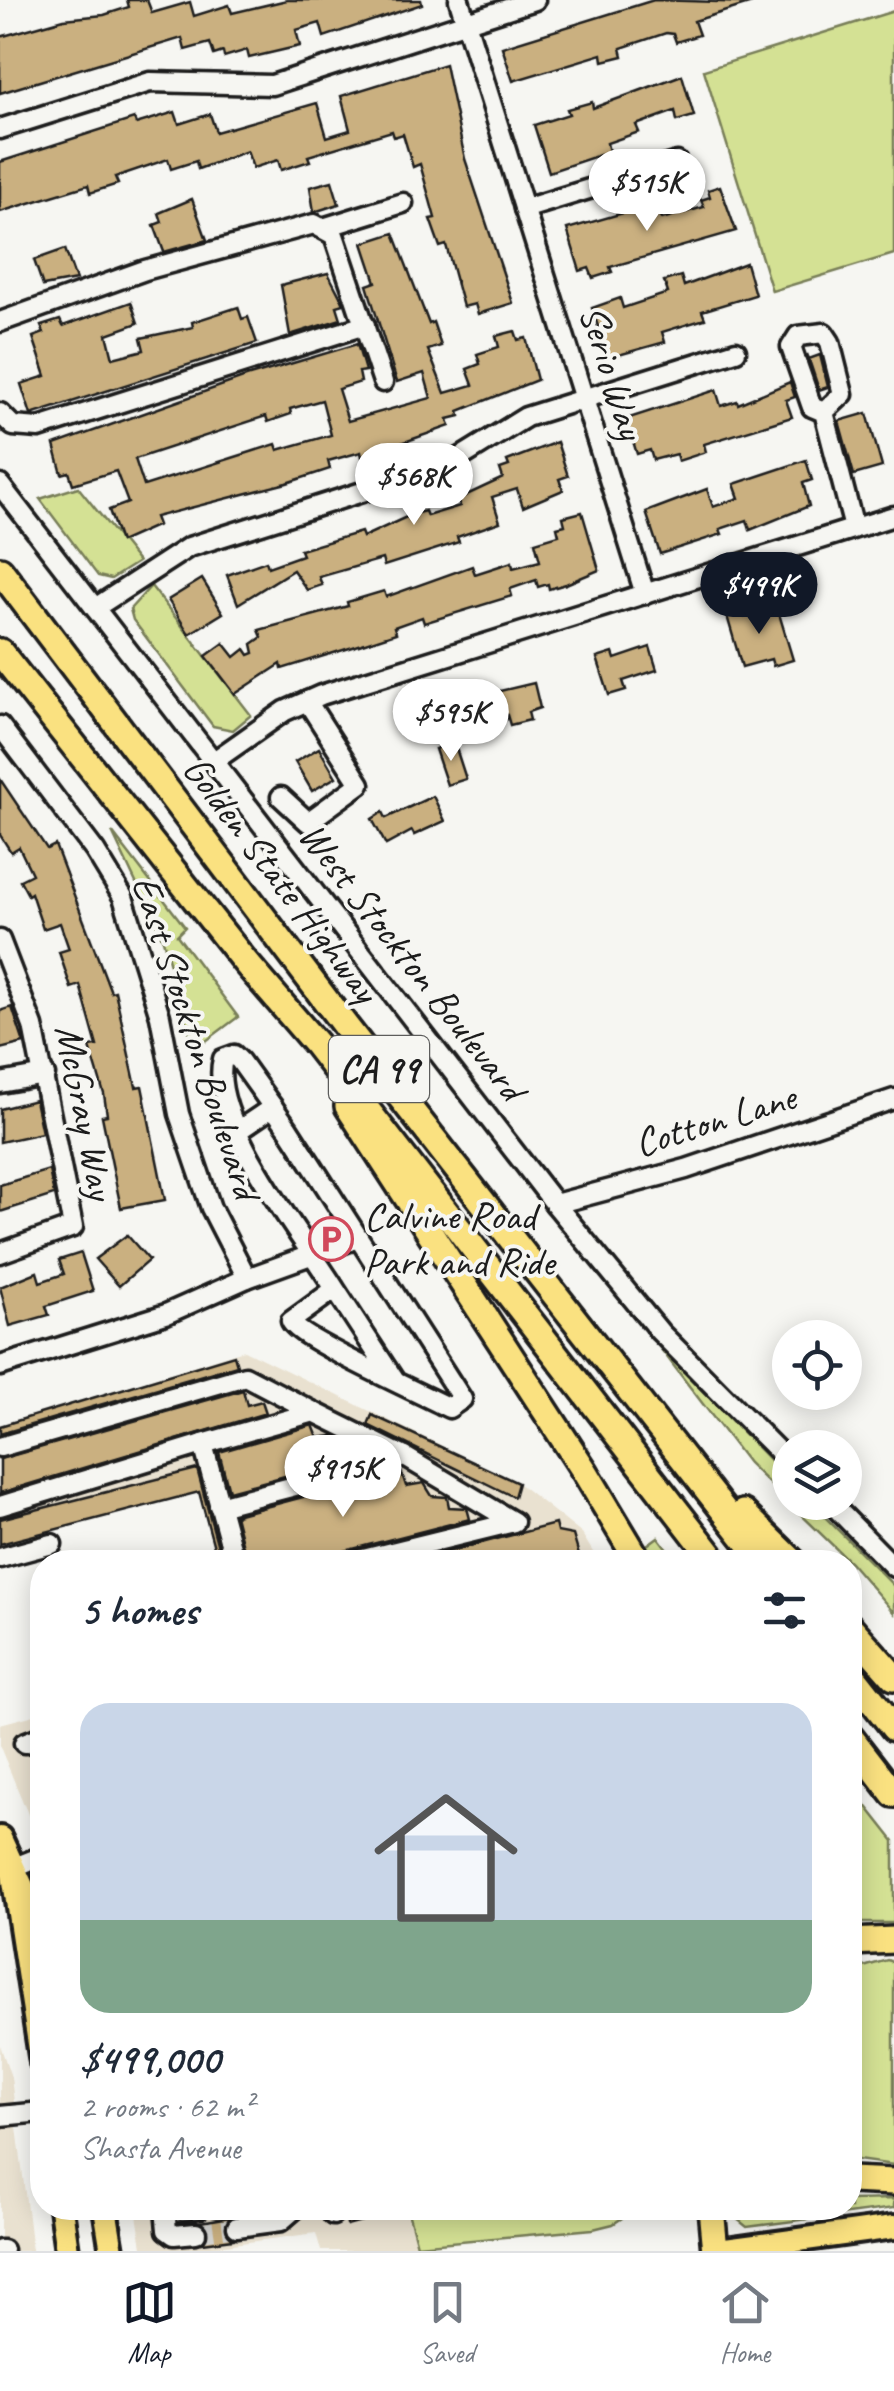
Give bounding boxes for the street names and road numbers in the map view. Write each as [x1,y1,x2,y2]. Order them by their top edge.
street label: Serio Way [568,299,657,447]
street label: Golden State Highway [172,746,392,1015]
street label: West Stockton Boulevard [288,812,540,1115]
street label: East Stockton Boulevard [120,869,274,1211]
street label: McGray Way [44,1021,127,1207]
road number: CA 99 [329,1036,429,1102]
street label: Cotton Lane [628,1071,804,1168]

